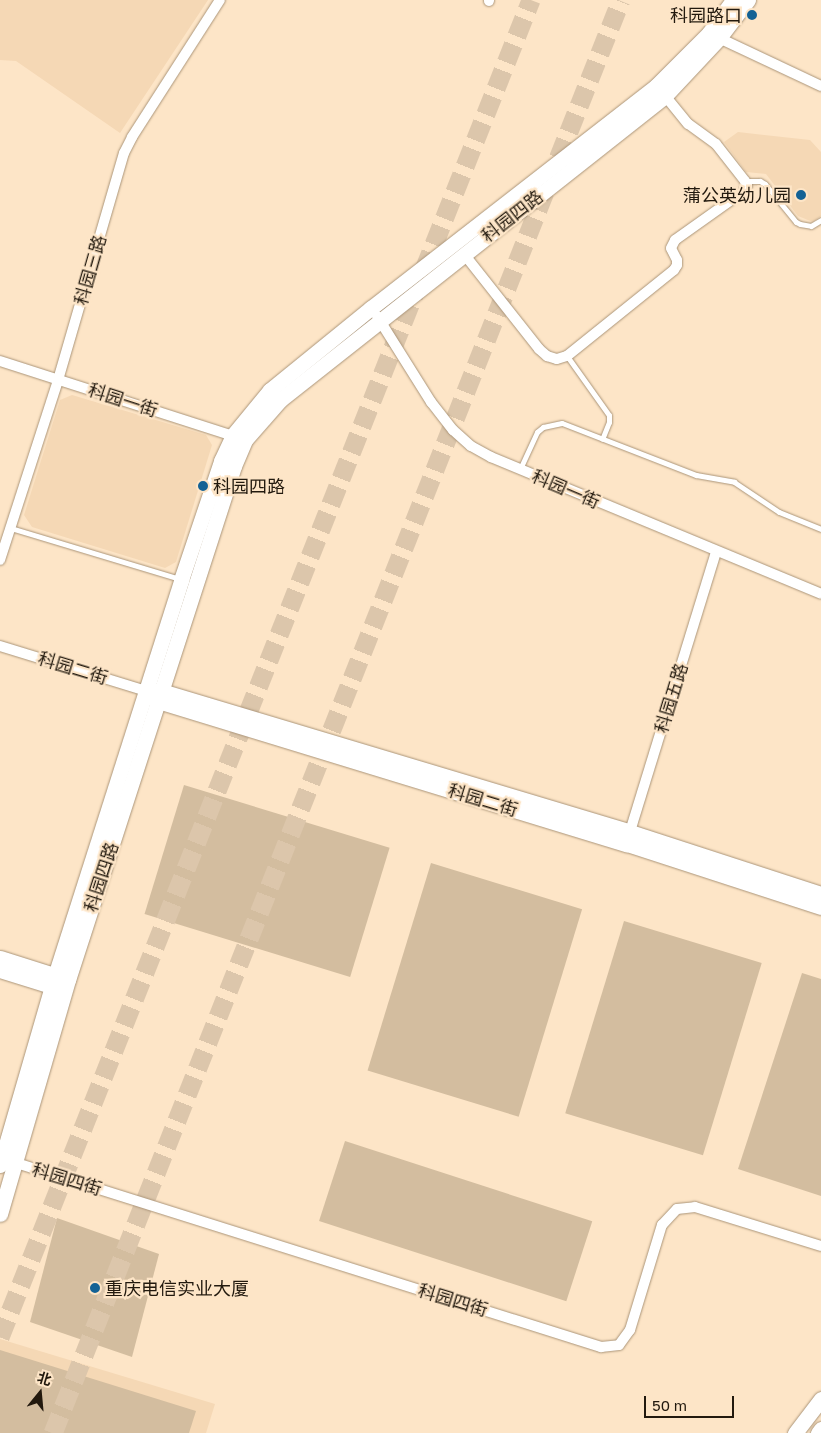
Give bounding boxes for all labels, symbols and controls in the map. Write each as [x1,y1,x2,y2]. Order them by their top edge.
place label: 科园路口 [670,4,742,26]
marker: 科园路口 [746,9,758,21]
place label: 蒲公英幼儿园 [683,184,791,206]
street label: 科园四路 [477,185,547,247]
marker: 蒲公英幼儿园 [795,189,807,201]
street label: 科园三路 [70,232,110,308]
street label: 科园一街 [85,379,161,421]
street label: 科园一街 [529,465,603,513]
place label: 科园四路 [213,475,285,497]
marker: 科园四路 [197,480,209,492]
street label: 科园二街 [35,647,111,689]
street label: 科园五路 [650,660,692,736]
street label: 科园二街 [445,779,521,821]
street label: 科园四路 [80,839,122,915]
street label: 科园四街 [29,1158,105,1200]
place label: 重庆电信实业大厦 [105,1277,249,1299]
street label: 科园四街 [415,1279,491,1321]
marker: 重庆电信实业大厦 [89,1282,101,1294]
north arrow [15,1368,65,1418]
text: 北 [35,1368,54,1388]
scale bar [646,1386,736,1418]
text: 50 m [652,1396,687,1414]

